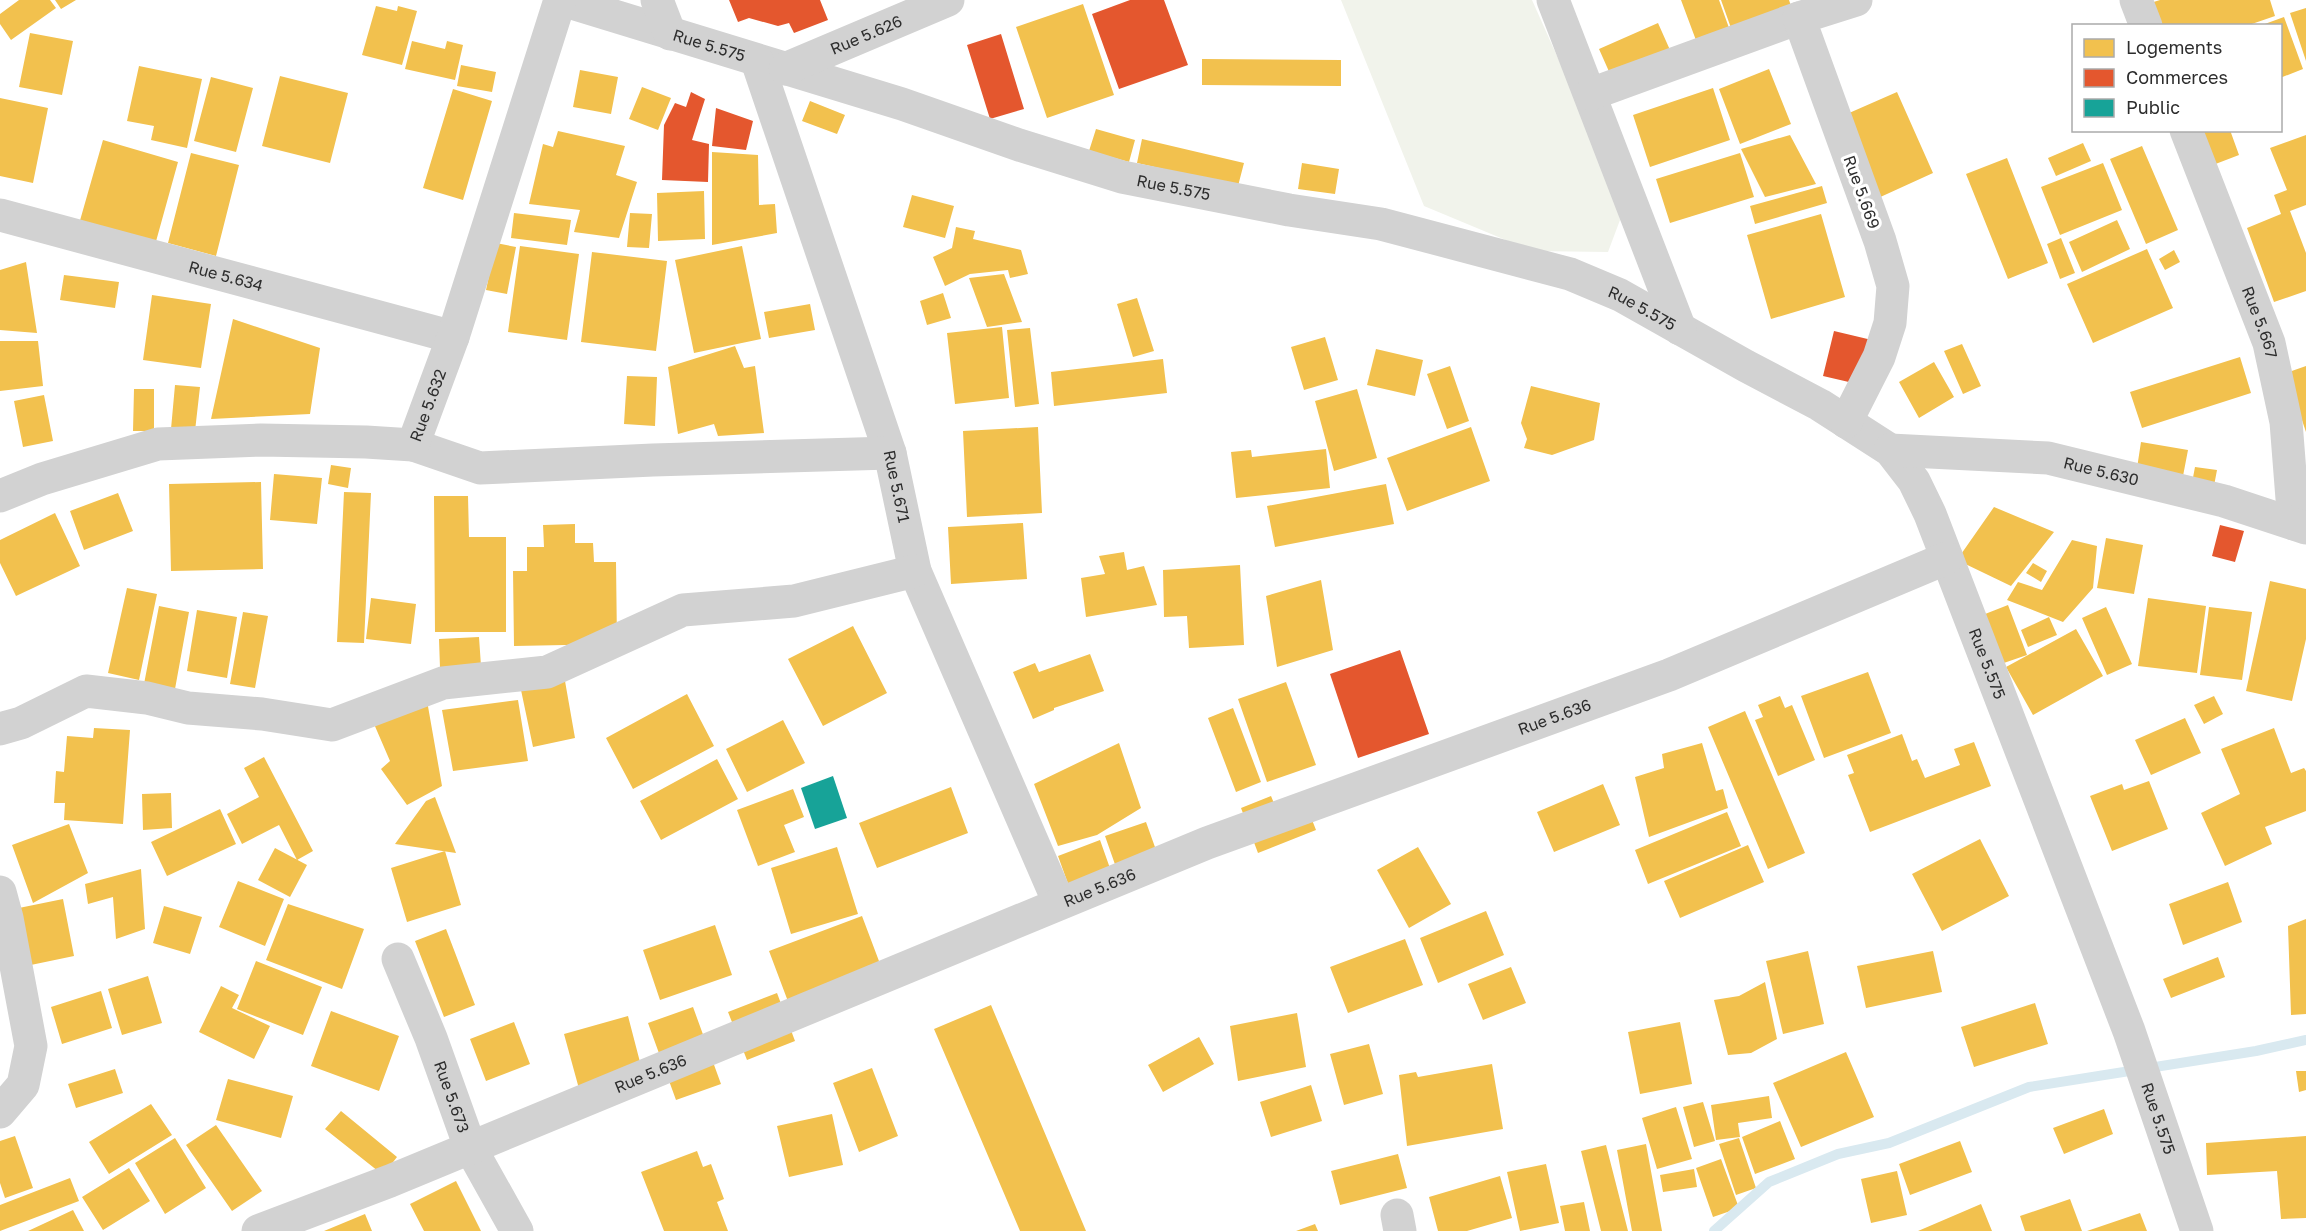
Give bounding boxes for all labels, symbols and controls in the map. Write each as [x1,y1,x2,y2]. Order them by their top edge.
street label: Rue 5.626 [827,11,905,59]
legend [2072,24,2282,132]
street label: Rue 5.575 [671,25,748,66]
text: Logements [2126,36,2222,58]
text: Commerces [2126,66,2228,88]
text: Public [2126,96,2180,118]
street label: Rue 5.669 [1839,153,1885,231]
street label: Rue 5.575 [1135,170,1212,204]
street label: Rue 5.634 [186,256,265,295]
street label: Rue 5.575 [1605,281,1680,335]
street label: Rue 5.667 [2238,283,2282,360]
street label: Rue 5.632 [405,366,450,444]
street label: Rue 5.671 [880,448,915,525]
street label: Rue 5.630 [2062,452,2141,490]
street label: Rue 5.575 [1965,625,2010,702]
street label: Rue 5.636 [1515,694,1594,739]
street label: Rue 5.636 [1060,864,1139,911]
street label: Rue 5.636 [611,1049,690,1097]
street label: Rue 5.673 [430,1058,474,1136]
street label: Rue 5.575 [2137,1080,2180,1157]

